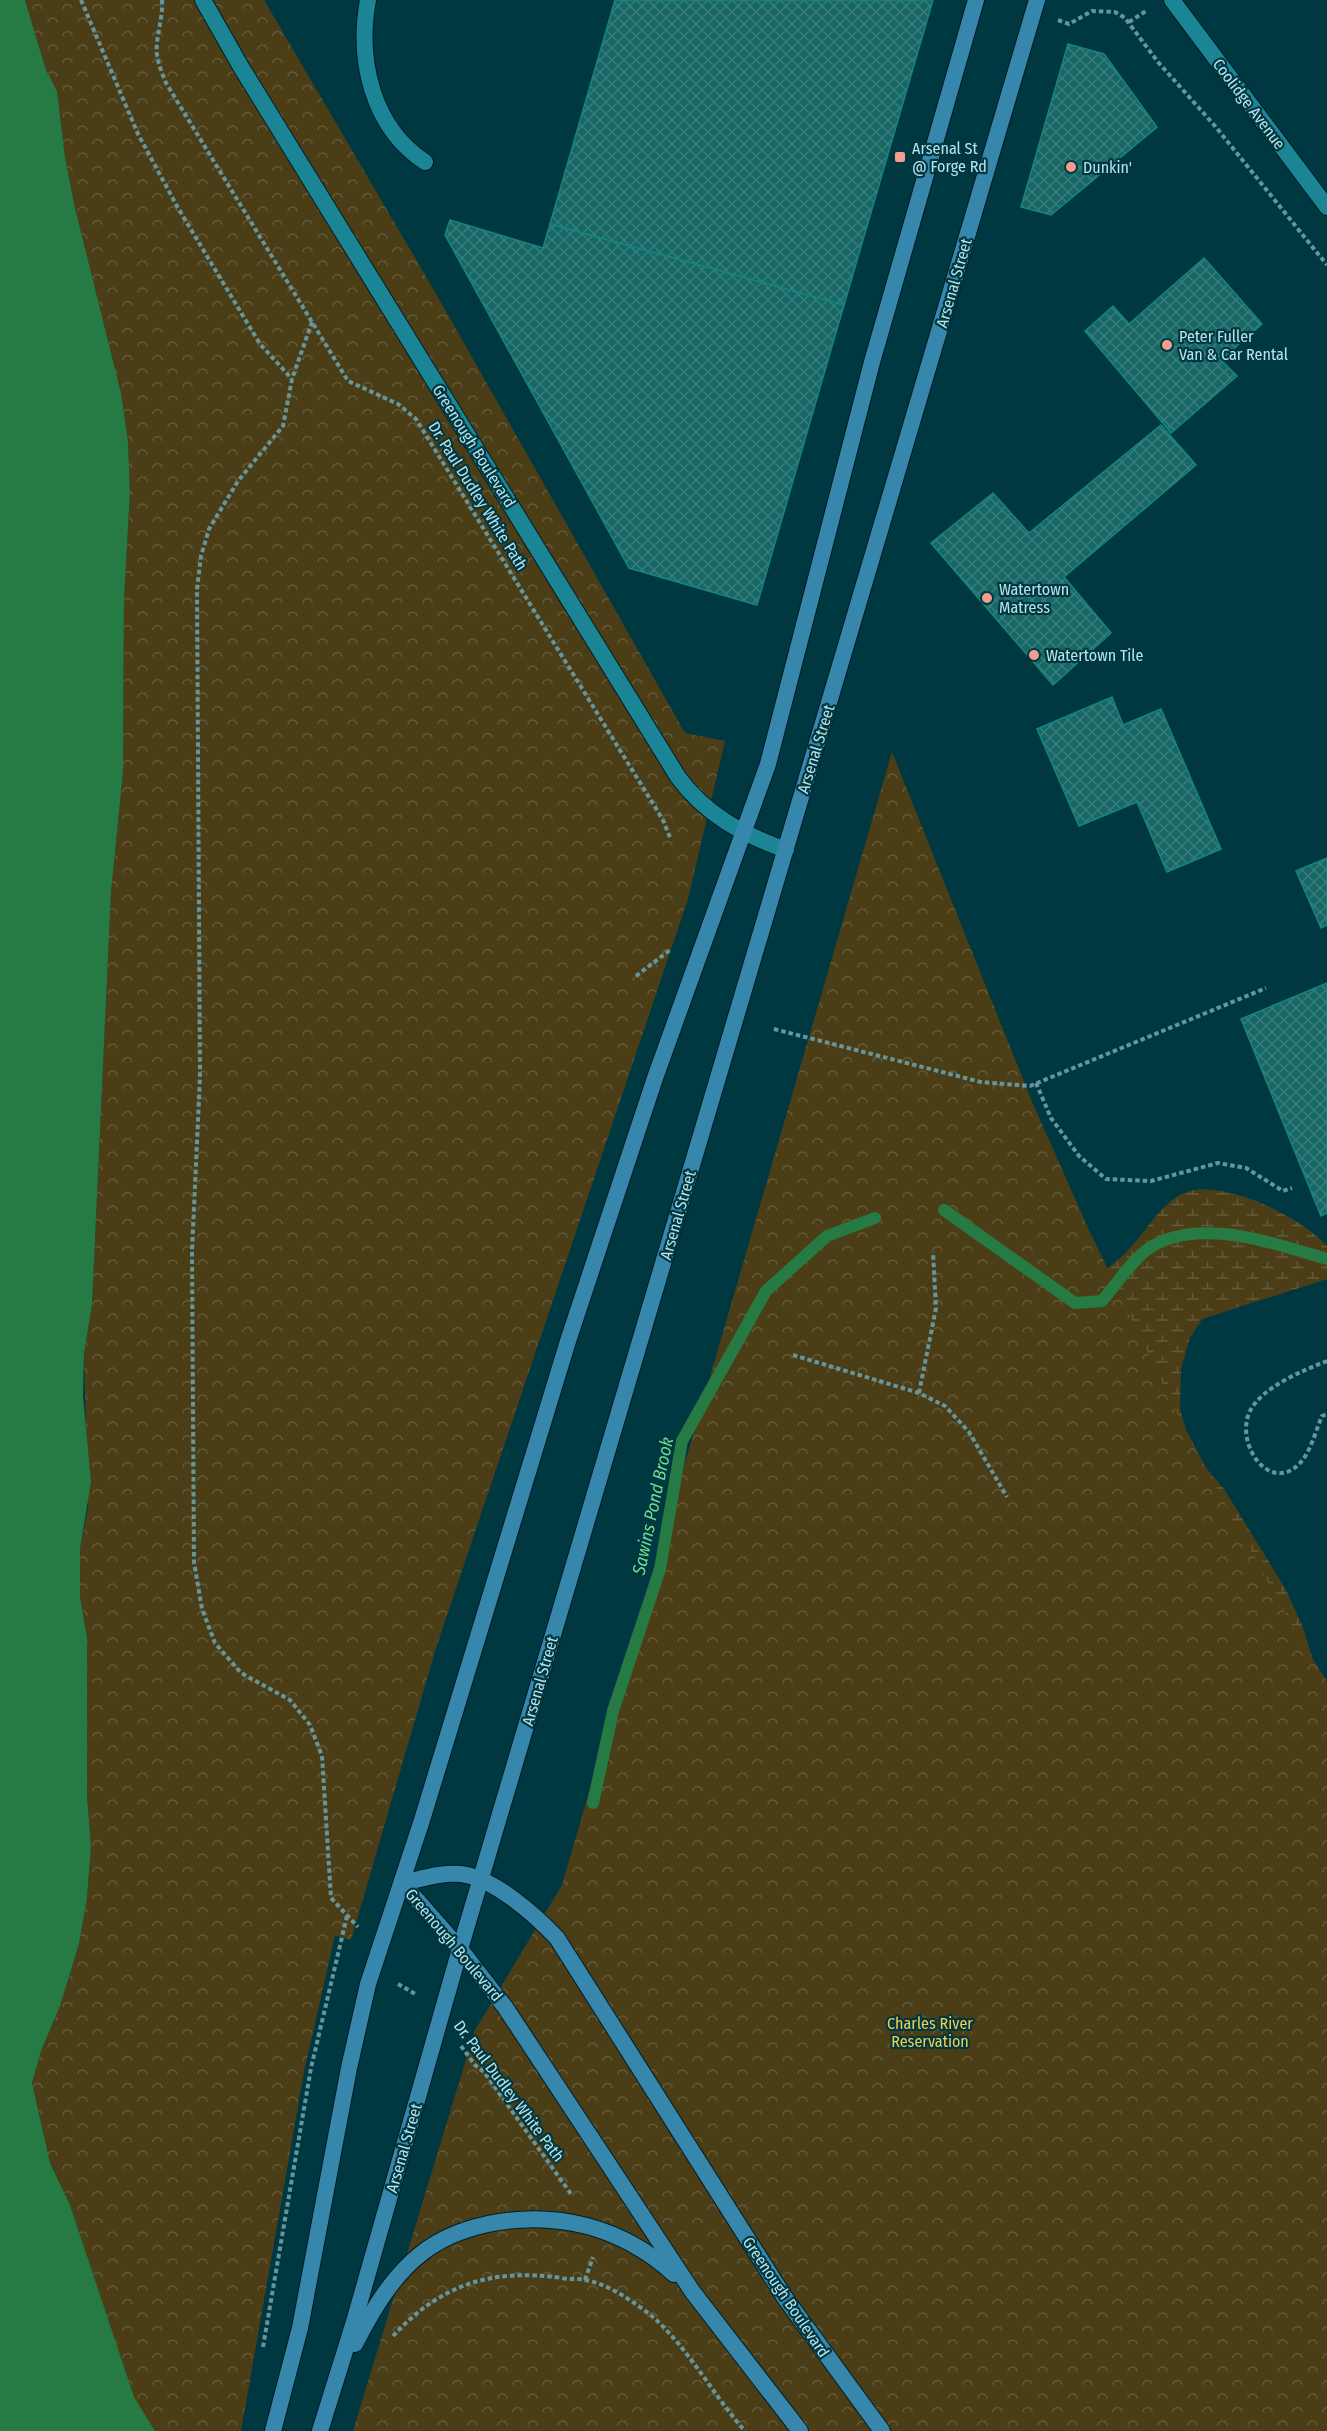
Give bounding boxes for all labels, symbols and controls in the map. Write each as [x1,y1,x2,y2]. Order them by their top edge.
street label: Coolidge Avenue [1209,55,1289,153]
place label: Arsenal St @ Forge Rd [912,139,987,176]
marker: Arsenal St @ Forge Rd [893,150,907,164]
place label: Dunkin' [1083,158,1132,177]
marker: Dunkin' [1064,160,1078,174]
street label: Arsenal Street [932,235,976,330]
place label: Peter Fuller Van & Car Rental [1179,327,1288,364]
marker: Peter Fuller Van & Car Rental [1160,338,1174,352]
street label: Greenough Boulevard [429,381,519,511]
street label: Dr. Paul Dudley White Path [424,418,532,574]
place label: Watertown Matress [999,580,1069,617]
marker: Watertown Matress [980,591,994,605]
place label: Watertown Tile [1046,646,1143,665]
marker: Watertown Tile [1027,648,1041,662]
street label: Arsenal Street [793,702,839,796]
street label: Arsenal Street [656,1167,700,1262]
water label: Sawins Pond Brook [627,1435,678,1578]
street label: Arsenal Street [518,1633,562,1728]
street label: Greenough Boulevard [401,1885,507,2005]
park label: Charles River Reservation [887,2014,973,2051]
street label: Dr. Paul Dudley White Path [450,2017,568,2165]
street label: Arsenal Street [382,2100,426,2195]
street label: Greenough Boulevard [739,2233,833,2361]

